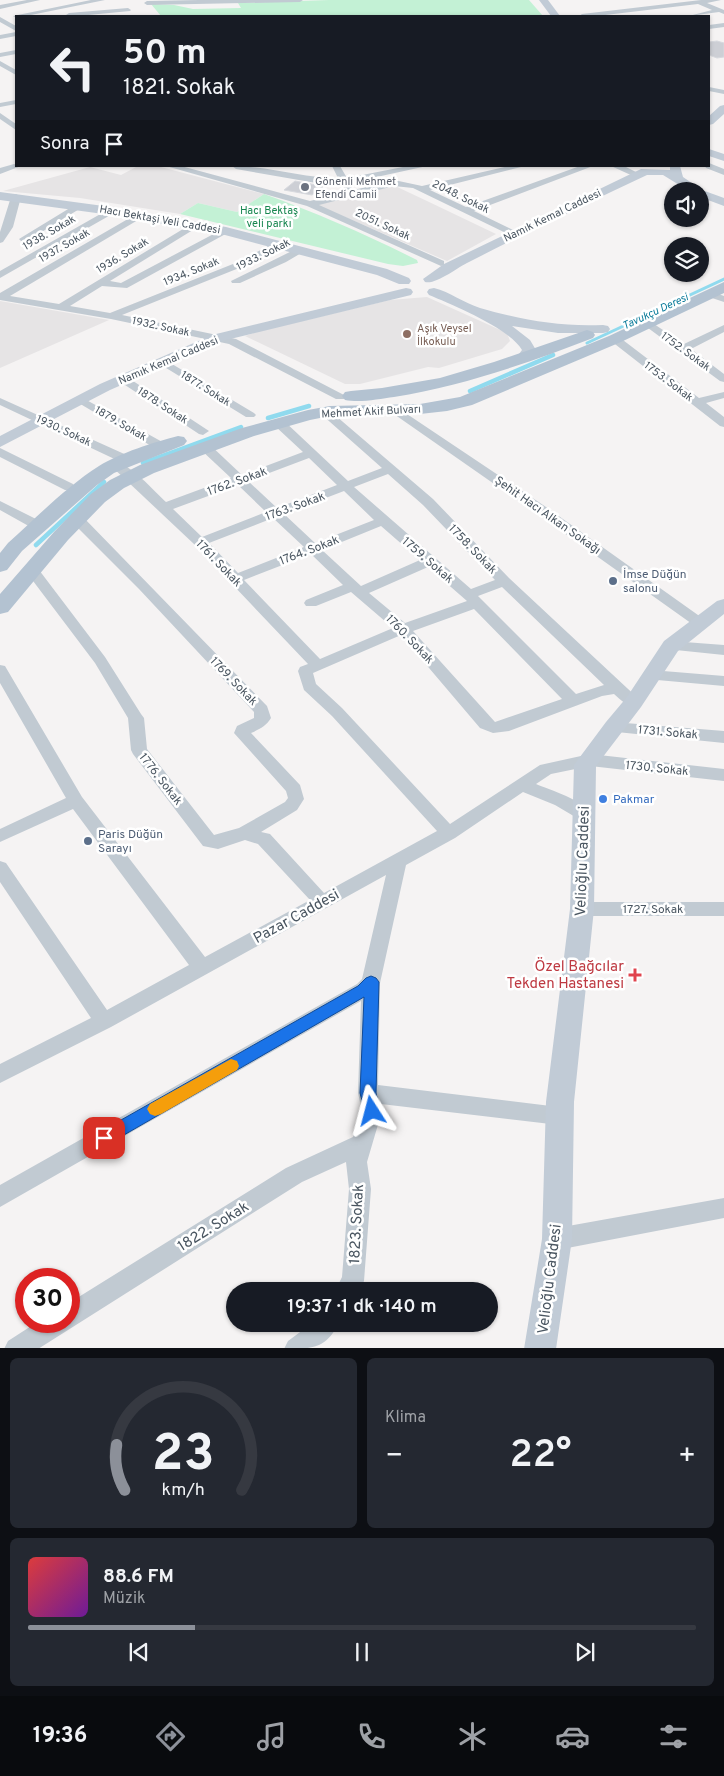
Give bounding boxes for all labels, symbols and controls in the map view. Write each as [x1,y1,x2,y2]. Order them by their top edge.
text: 50 m [123,32,207,76]
icon: left [40,35,105,100]
text: 1821. Sokak [123,75,235,102]
icon: arrive [100,130,128,158]
text: Sonra [40,132,90,156]
place label: Gönenli Mehmet Efendi Camii [315,175,396,202]
street label: 2048. Sokak [430,177,492,217]
marker: Gönenli Mehmet Efendi Camii [299,181,311,193]
map controls [664,182,709,282]
button: sound [664,182,709,227]
street label: Namık Kemal Caddesi [501,186,604,246]
street label: Hacı Bektaşi Veli Caddesi [98,202,221,238]
park label: Hacı Bektaş veli parkı [240,204,298,231]
street label: 2051. Sokak [353,206,413,244]
street label: 1938. Sokak [21,212,79,254]
street label: 1937. Sokak [36,226,93,266]
street label: 1936. Sokak [94,235,151,277]
street label: 1933. Sokak [234,236,293,274]
button: layers [664,237,709,282]
street label: 1934. Sokak [161,254,221,289]
water label: Tavukçu Deresi [620,290,692,333]
street label: 1932. Sokak [131,314,191,340]
place label: Aşık Veysel İlkokulu [417,322,472,349]
marker: Aşık Veysel İlkokulu [401,328,413,340]
street label: 1752. Sokak [658,329,713,375]
street label: Namık Kemal Caddesi [116,334,220,388]
street label: 1753. Sokak [641,359,696,405]
street label: 1877. Sokak [178,368,233,410]
street label: 1878. Sokak [134,384,191,427]
street label: Mehmet Akif Bulvarı [321,402,421,422]
street label: 1879. Sokak [92,403,149,444]
street label: 1930. Sokak [34,412,93,450]
street label: 1762. Sokak [205,464,269,500]
street label: Şehit Hacı Alkan Sokağı [491,473,604,559]
street label: 1763. Sokak [263,489,327,525]
street label: 1758. Sokak [445,521,500,578]
street label: 1764. Sokak [277,532,341,570]
street label: 1759. Sokak [398,534,456,588]
street label: 1761. Sokak [192,537,245,591]
place label: İmse Düğün salonu [623,567,687,597]
marker: İmse Düğün salonu [607,575,619,587]
street label: 1760. Sokak [382,612,437,668]
street label: 1769. Sokak [206,654,261,710]
street label: 1731. Sokak [637,722,699,744]
street label: 1776. Sokak [135,750,186,809]
street label: 1730. Sokak [625,758,689,780]
place label: Pakmar [613,792,655,808]
marker: Pakmar [597,793,609,805]
street label: Velioğlu Caddesi [572,805,595,917]
place label: Paris Düğün Sarayı [98,827,163,857]
marker: Paris Düğün Sarayı [82,835,94,847]
street label: Pazar Caddesi [250,886,343,949]
street label: 1727. Sokak [623,902,683,918]
place label: Özel Bağcılar Tekden Hastanesi [507,957,624,994]
marker: Özel Bağcılar Tekden Hastanesi [628,968,642,982]
position arrow [345,1084,397,1136]
pin [83,1117,125,1159]
icon: arrive [90,1124,118,1152]
street label: 1823. Sokak [346,1184,369,1265]
street label: 1822. Sokak [175,1198,253,1257]
street label: Velioğlu Caddesi [534,1223,567,1335]
speed limit sign: 30 [15,1268,80,1333]
text: 19:37 · 1 dk · 140 m [287,1295,437,1319]
text: Klima [385,1408,426,1428]
text: 23 [152,1423,215,1489]
text: 22° [509,1432,572,1481]
text: − [385,1439,403,1475]
text: + [678,1439,696,1475]
text: km/h [162,1479,205,1502]
text: 88.6 FM [103,1565,174,1589]
text: Müzik [103,1589,146,1609]
icon: previous [125,1638,153,1666]
icon: pause [348,1638,376,1666]
icon: next [571,1638,599,1666]
icon: directions [153,1719,188,1754]
icon: music [254,1719,289,1754]
icon: phone [354,1719,389,1754]
icon: climate [455,1719,490,1754]
icon: car [555,1719,590,1754]
icon: filters [656,1719,691,1754]
text: 19:36 [33,1723,87,1750]

